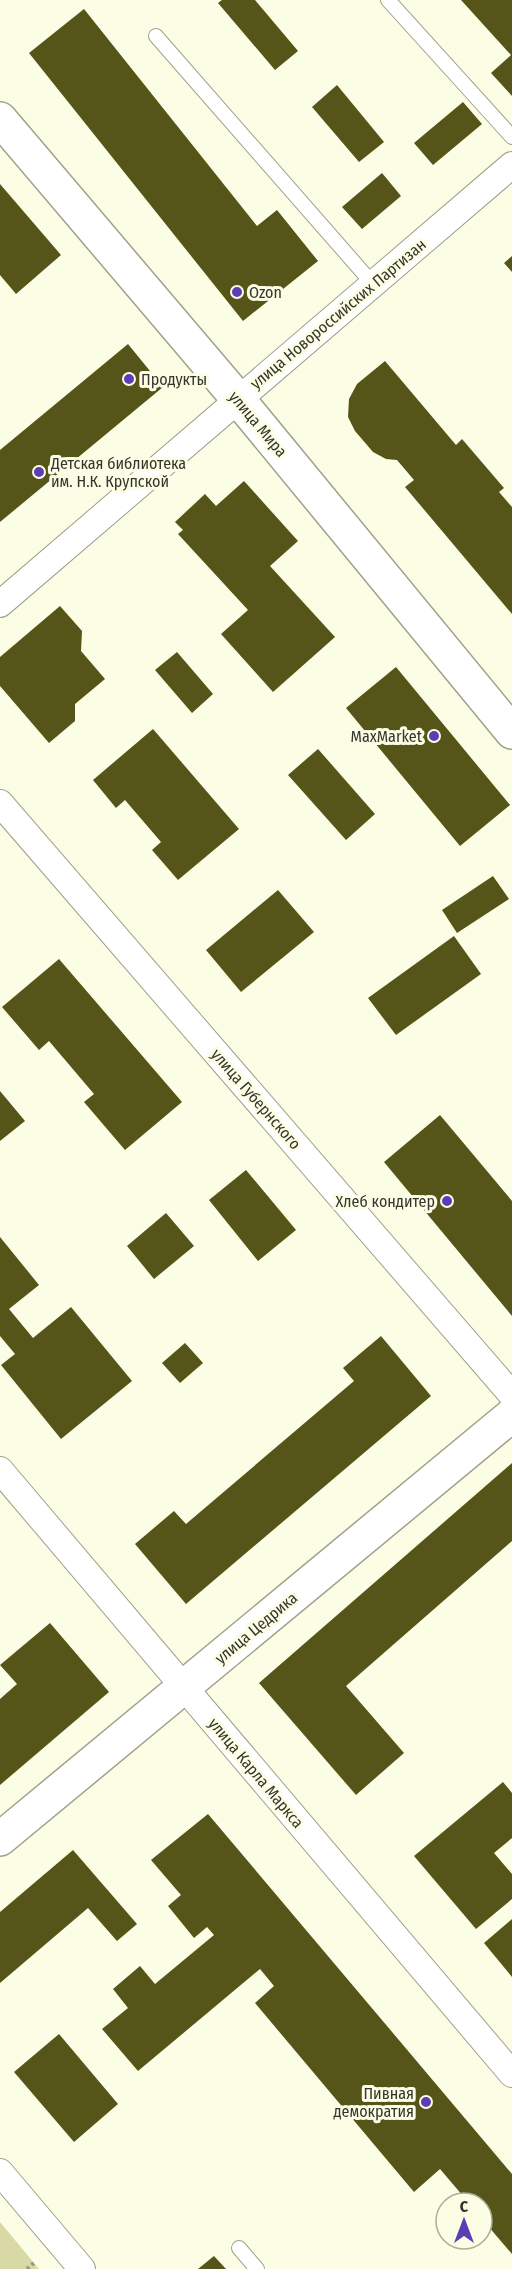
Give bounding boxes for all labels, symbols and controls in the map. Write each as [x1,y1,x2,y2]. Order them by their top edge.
street label: улица Новороссийских Партизан [246,235,430,393]
place label: Ozon [249,283,282,302]
marker: Ozon [230,285,244,299]
place label: Продукты [141,370,207,389]
marker: Продукты [122,372,136,386]
street label: улица Мира [225,387,291,461]
place label: Детская библиотека им. Н.К. Крупской [50,454,186,491]
marker: Детская библиотека им. Н.К. Крупской [32,465,46,479]
place label: MaxMarket [351,727,423,746]
marker: MaxMarket [427,729,441,743]
street label: улица Губернского [207,1045,305,1153]
place label: Хлеб кондитер [336,1192,435,1211]
marker: Хлеб кондитер [440,1194,454,1208]
street label: улица Цедрика [211,1588,301,1668]
street label: улица Карла Маркса [204,1714,308,1832]
place label: Пивная демократия [334,2084,414,2121]
marker: Пивная демократия [419,2095,433,2109]
north arrow [434,2191,494,2251]
text: С [460,2197,469,2216]

